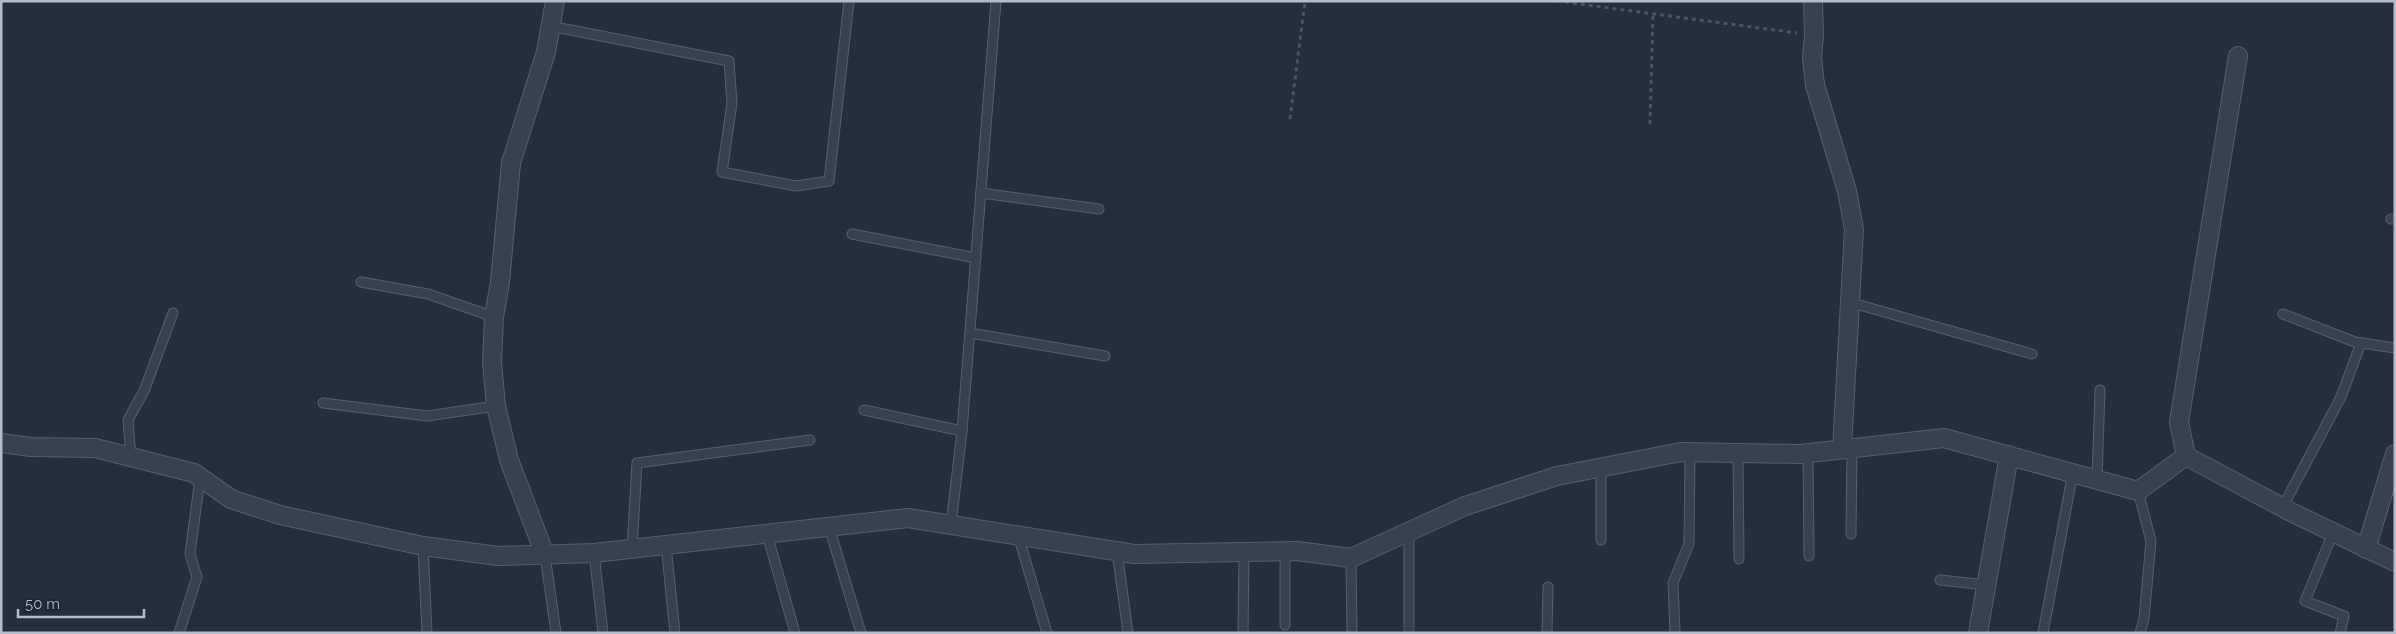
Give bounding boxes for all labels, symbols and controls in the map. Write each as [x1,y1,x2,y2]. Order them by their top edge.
scale bar [18,586,144,618]
text: 50 m [25,595,60,613]

